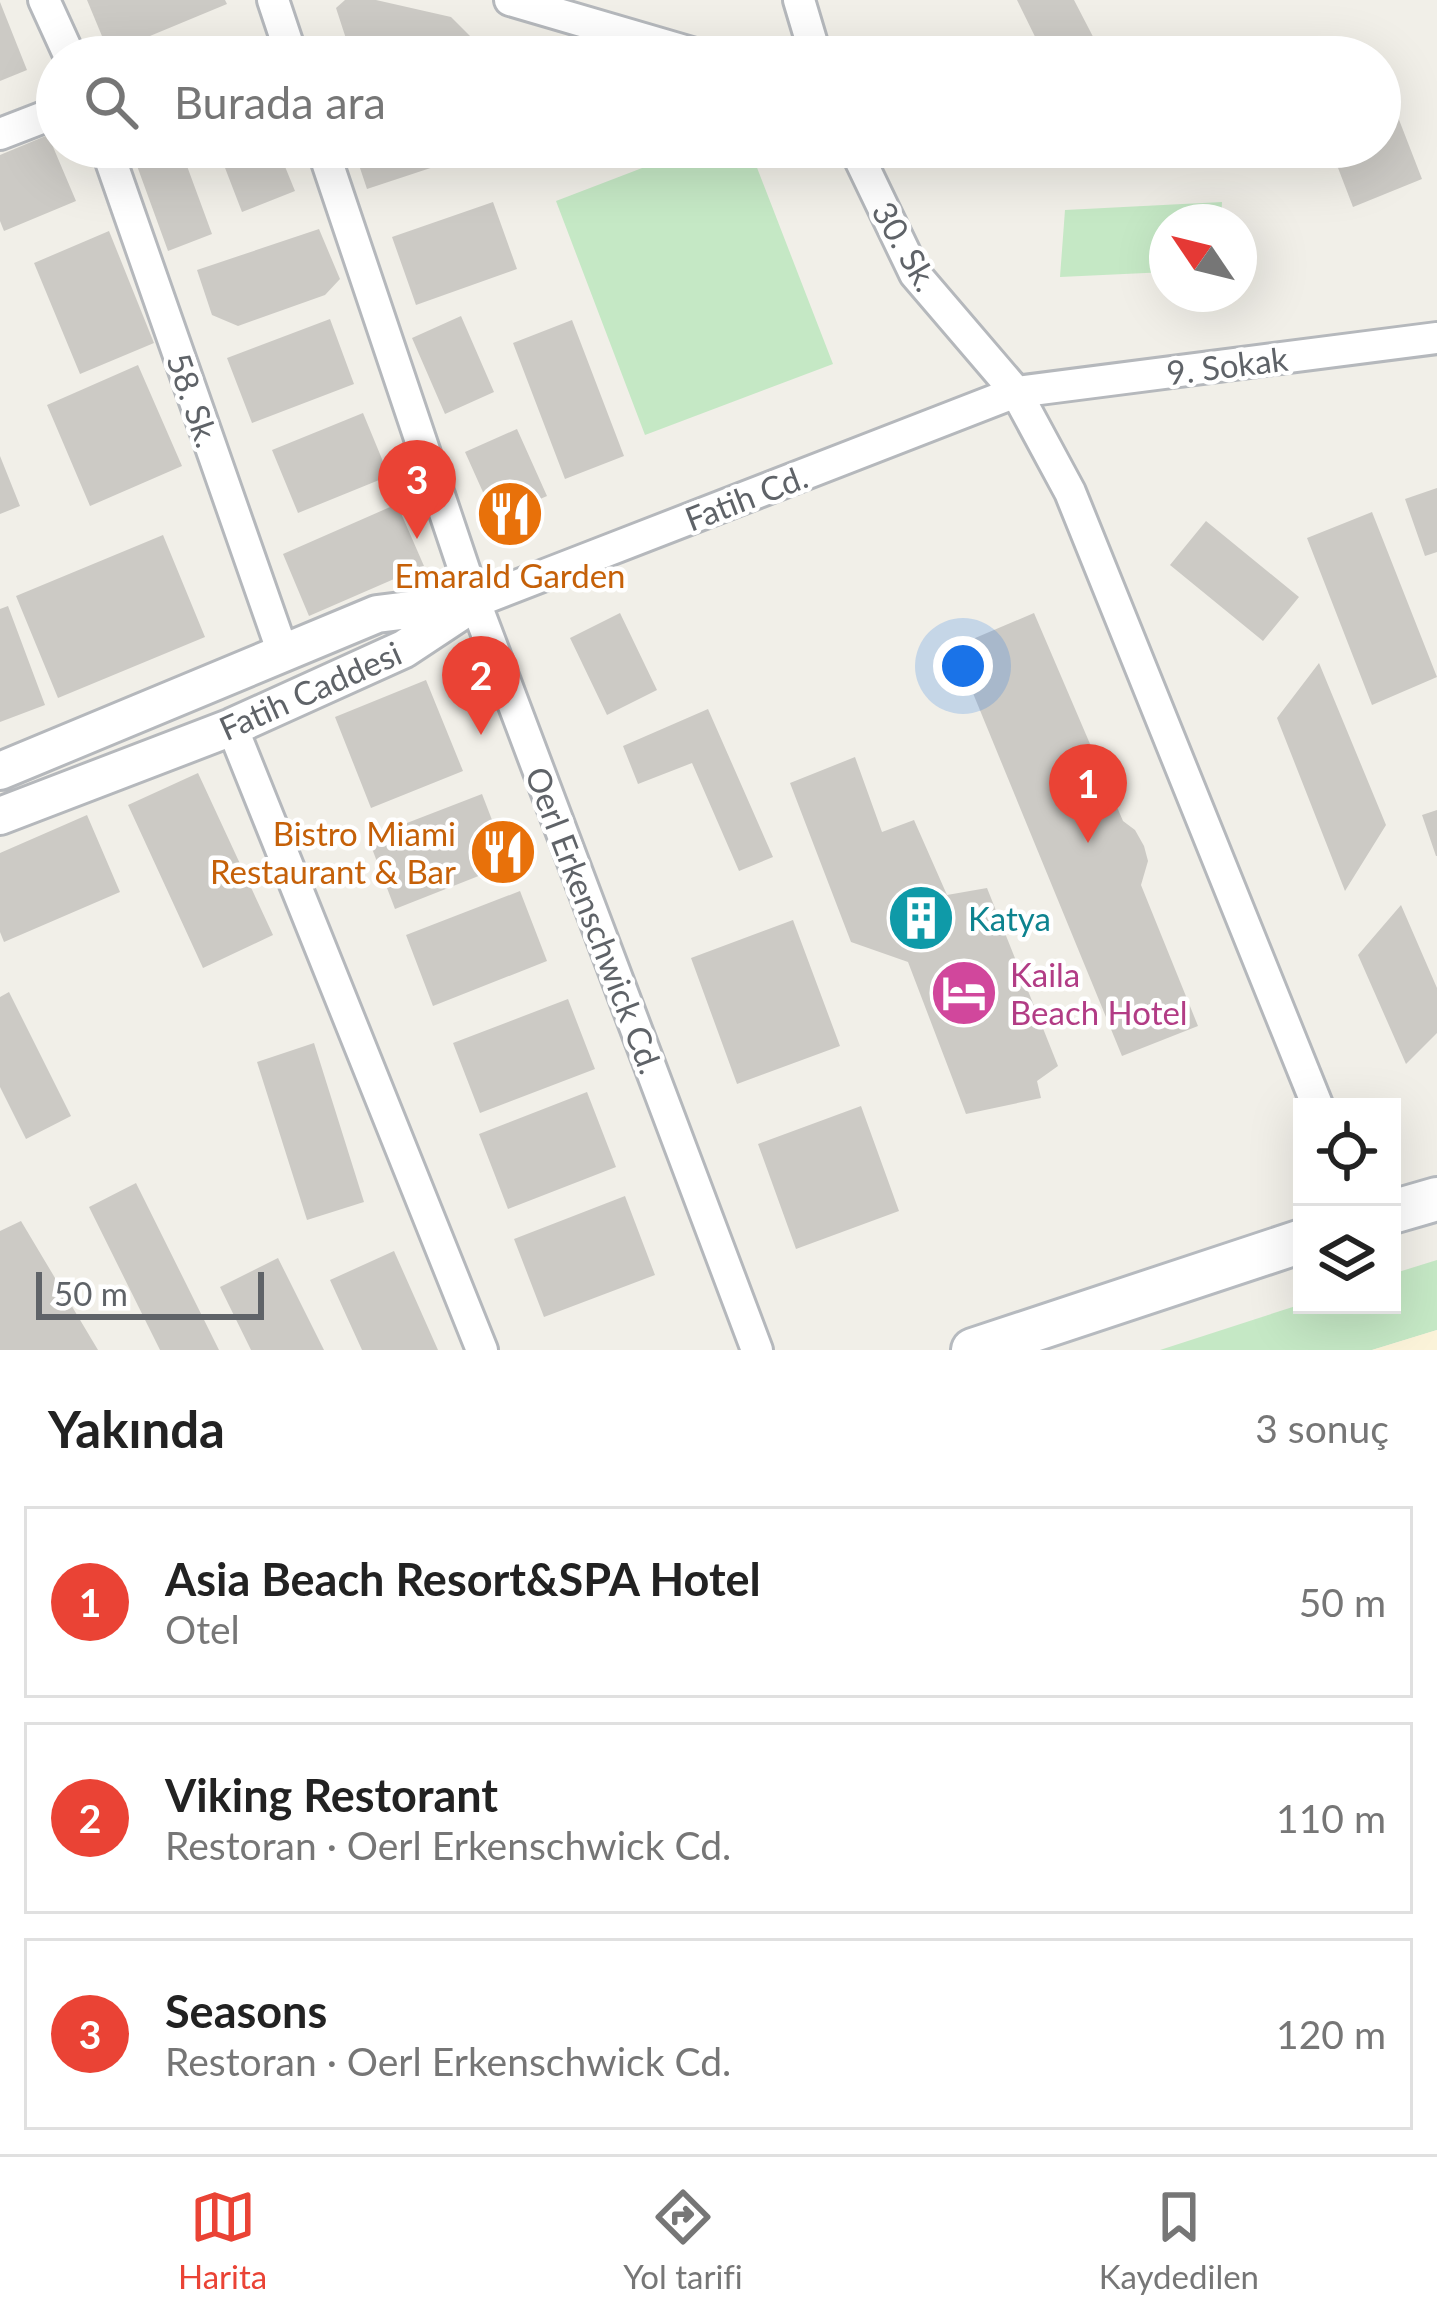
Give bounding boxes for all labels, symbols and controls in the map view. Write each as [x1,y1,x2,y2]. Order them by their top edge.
search box [36,36,1401,168]
icon: search [78,69,144,135]
text: Burada ara [174,75,386,129]
street label: 30. Sk. [865,194,947,298]
north arrow [1149,204,1257,312]
street label: 9. Sokak [1164,338,1290,392]
street label: 58. Sk. [159,348,229,452]
pin: 3 [378,440,456,539]
street label: Fatih Cd. [679,455,813,539]
restaurant icon: Emarald Garden [475,479,545,549]
place label: Emarald Garden [394,555,626,595]
street label: Fatih Caddesi [213,632,407,748]
pin: 2 [442,636,520,735]
your location [933,636,993,696]
pin: 1 [1049,744,1127,843]
street label: Oerl Erkenschwick Cd. [518,761,672,1079]
place label: Bistro Miami Restaurant & Bar [210,813,456,891]
restaurant icon: Bistro Miami Restaurant & Bar [468,817,538,887]
building icon: Katya [886,883,956,953]
place label: Katya [968,898,1051,938]
place label: Kaila Beach Hotel [1010,954,1188,1032]
hotel icon: Kaila Beach Hotel [929,958,999,1028]
map controls [1293,1098,1401,1314]
button: locate [1293,1098,1401,1206]
button: layers [1293,1206,1401,1314]
scale bar [36,1266,264,1319]
text: 50 m [54,1273,128,1313]
text: Yakında [48,1398,225,1459]
text: 3 sonuç [1255,1405,1389,1451]
text: Asia Beach Resort&SPA Hotel [165,1552,761,1606]
text: 1 [79,1579,101,1625]
text: 50 m [1299,1579,1386,1625]
text: Otel [165,1606,240,1652]
text: Viking Restorant [165,1768,498,1822]
text: 2 [79,1795,101,1841]
text: 110 m [1276,1795,1386,1841]
text: Restoran · Oerl Erkenschwick Cd. [165,1822,731,1868]
text: Seasons [165,1984,327,2038]
text: 3 [79,2011,101,2057]
text: 120 m [1276,2011,1386,2057]
text: Restoran · Oerl Erkenschwick Cd. [165,2038,731,2084]
tab: Harita [178,2184,267,2296]
tab: Yol tarifi [623,2184,743,2296]
tab: Kaydedilen [1099,2184,1259,2296]

